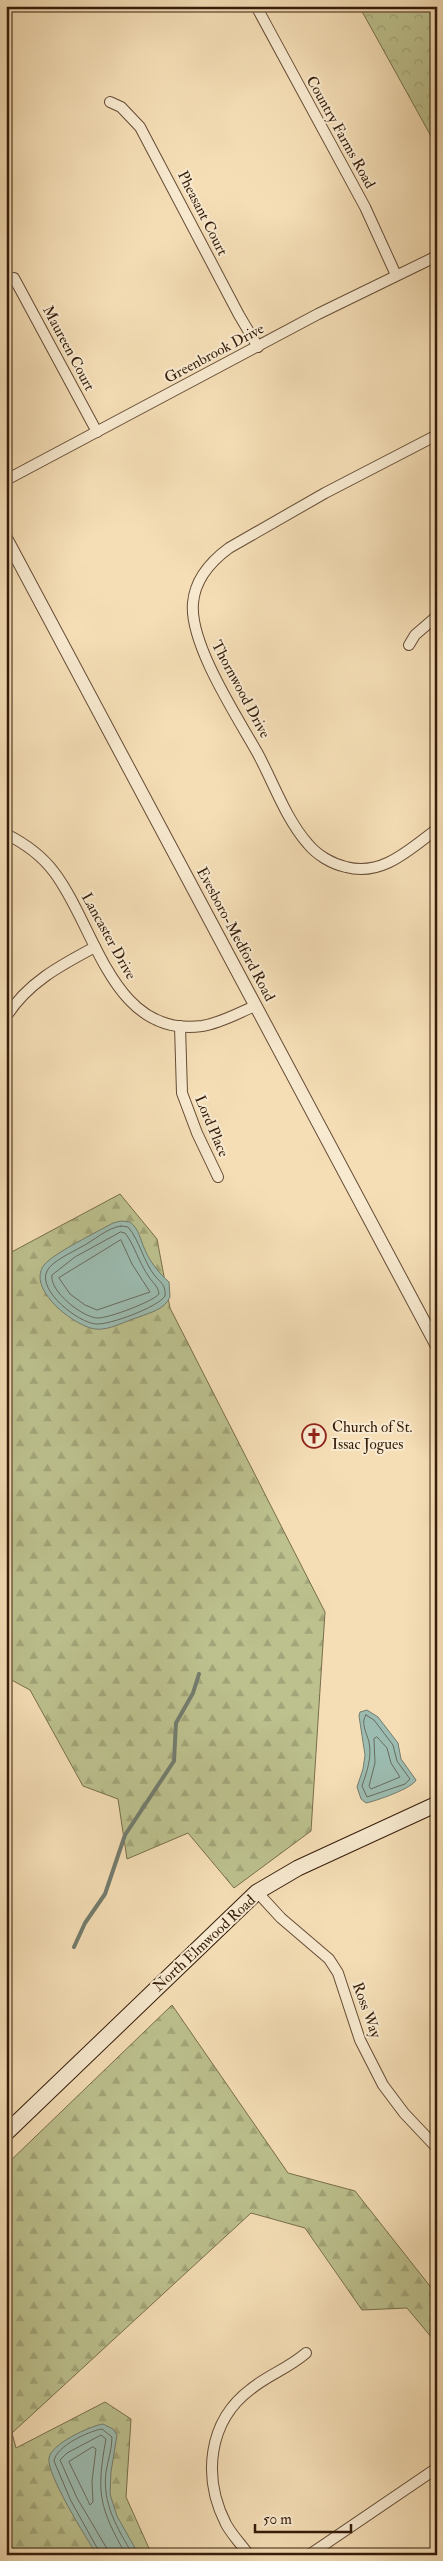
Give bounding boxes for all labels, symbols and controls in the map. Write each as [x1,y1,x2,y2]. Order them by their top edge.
street label: Country Farms Road [302,73,380,192]
street label: Pheasant Court [173,168,232,259]
street label: Maureen Court [38,302,99,394]
street label: Greenbrook Drive [161,319,267,388]
street label: Thornwood Drive [207,637,274,741]
street label: Evesboro-Medford Road [192,864,279,1005]
street label: Lancaster Drive [77,890,140,983]
street label: Lord Place [190,1092,233,1160]
place label: Church of St. Issac Jogues [332,1418,413,1455]
church icon: Church of St. Issac Jogues [301,1423,327,1449]
street label: North Elmwood Road [149,1891,260,1996]
street label: Ross Way [348,1980,385,2041]
scale bar [255,2501,352,2533]
text: 50 m [263,2510,292,2529]

